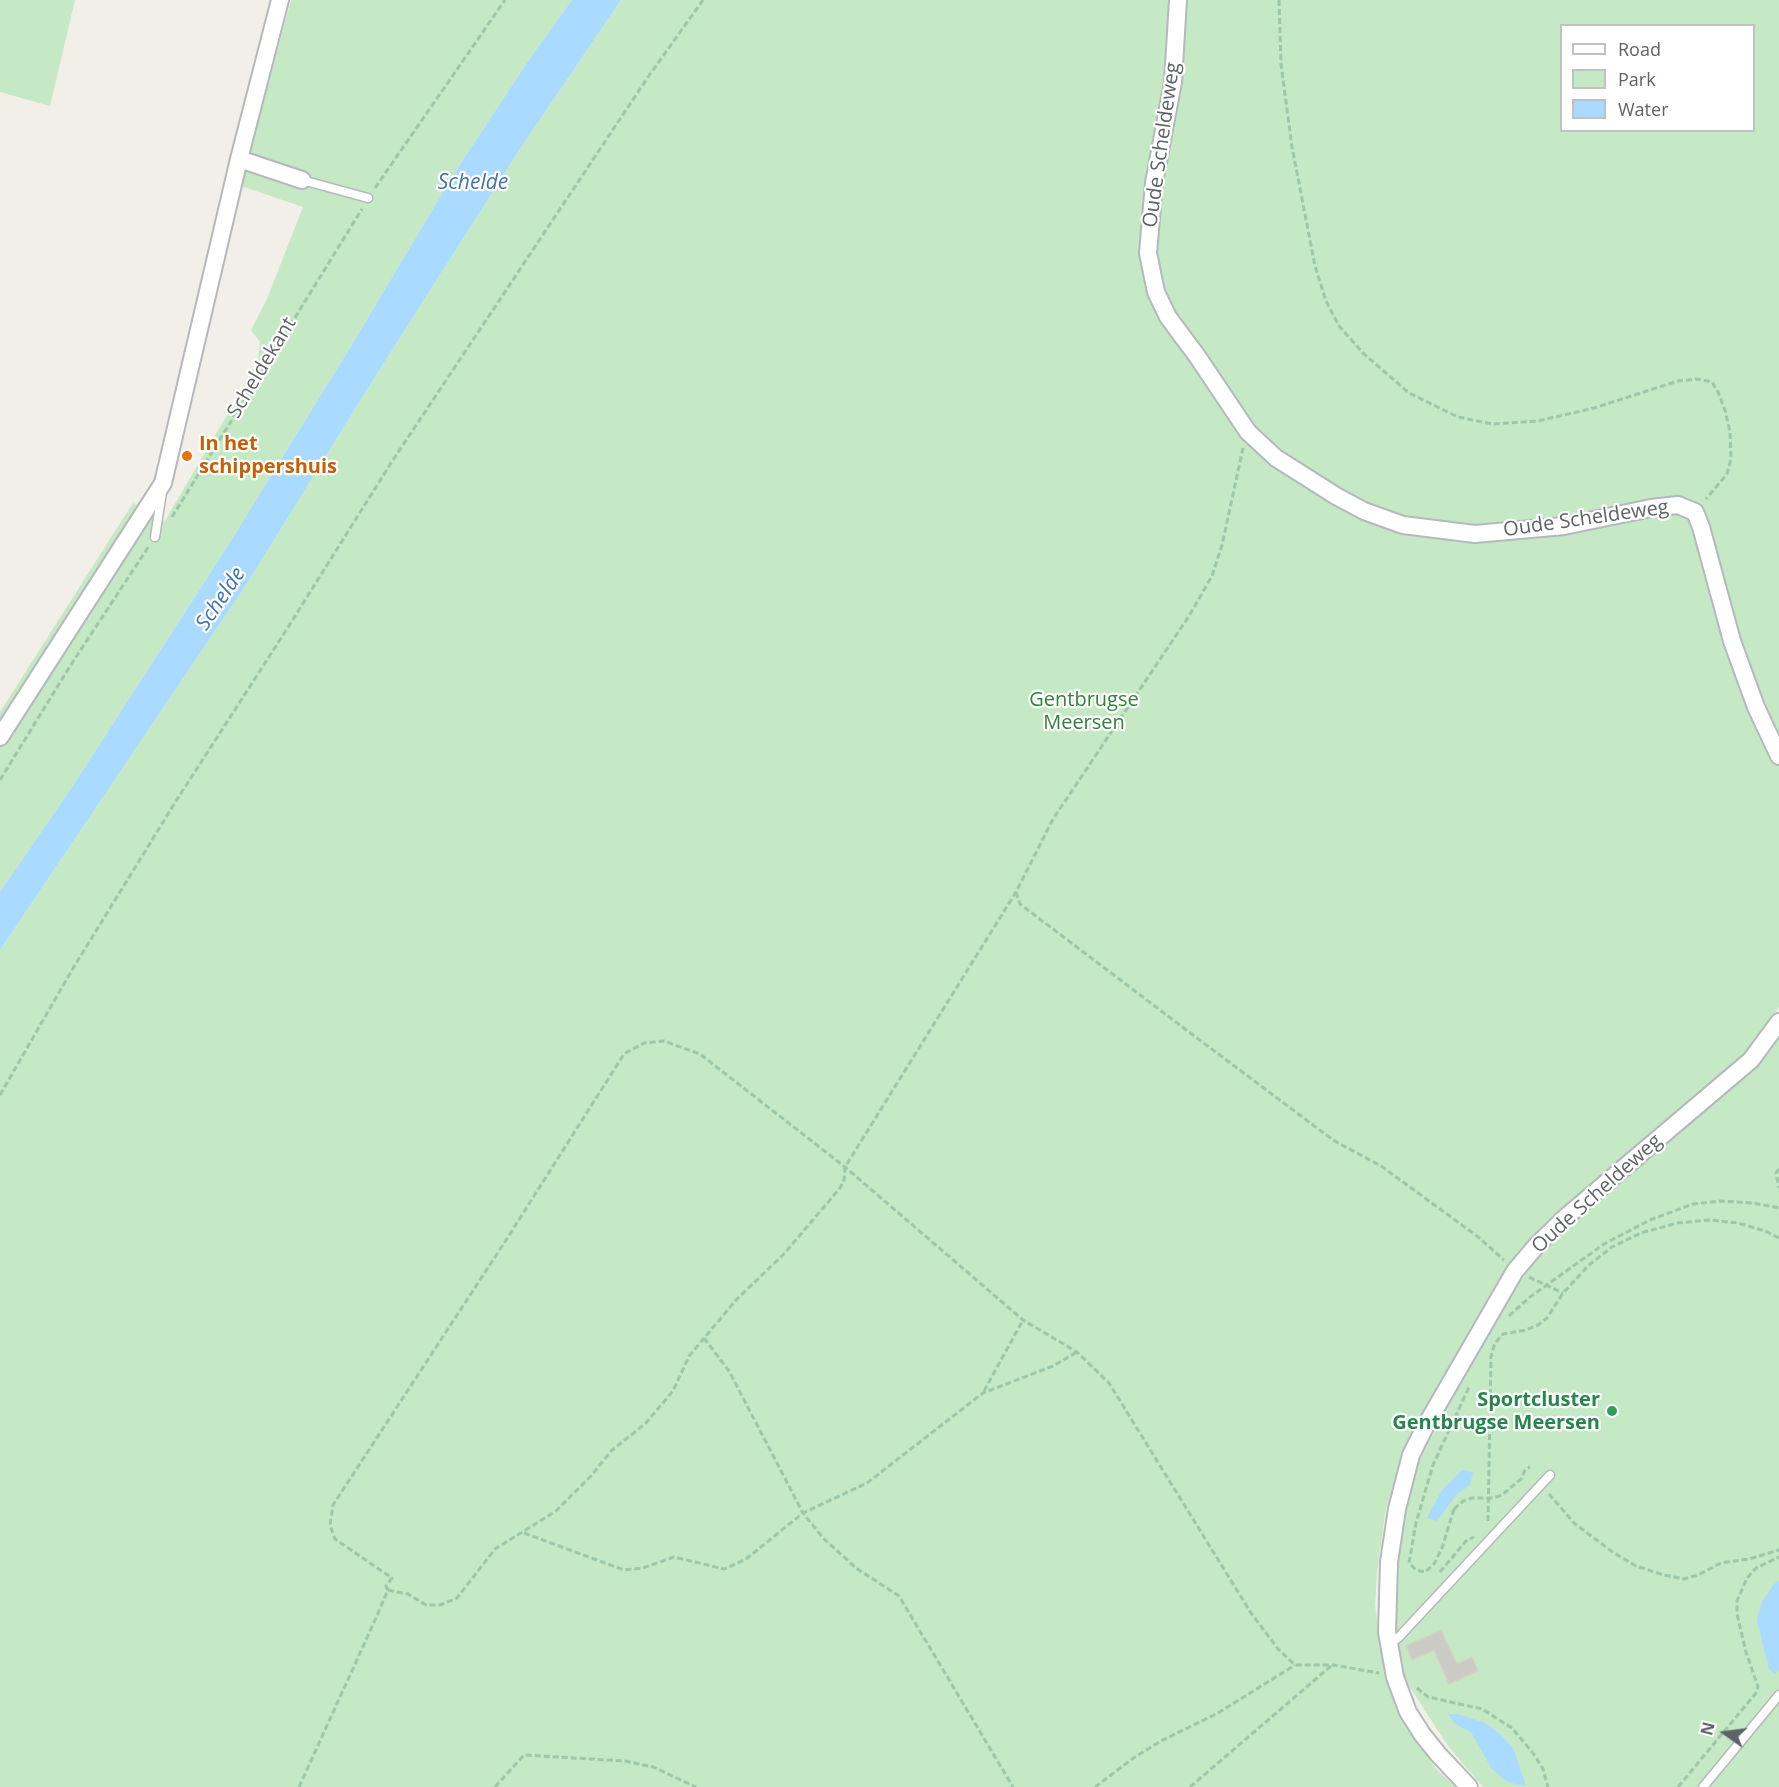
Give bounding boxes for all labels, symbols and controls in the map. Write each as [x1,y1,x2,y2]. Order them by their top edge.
legend [1560,24,1755,132]
text: Road [1618,37,1661,61]
street label: Oude Scheldeweg [1139,61,1185,229]
text: Park [1618,67,1656,91]
text: Water [1618,97,1669,121]
water label: Schelde [438,170,508,196]
street label: Scheldekant [222,313,302,423]
place label: In het schippershuis [199,432,337,479]
marker: In het schippershuis [180,449,194,463]
street label: Oude Scheldeweg [1502,496,1670,542]
water label: Schelde [191,563,251,635]
park label: Gentbrugse Meersen [1029,688,1139,735]
street label: Oude Scheldeweg [1527,1129,1667,1259]
place label: Sportcluster Gentbrugse Meersen [1392,1388,1600,1435]
marker: Sportcluster Gentbrugse Meersen [1605,1404,1619,1418]
north arrow [1695,1703,1755,1763]
text: N [1695,1720,1720,1738]

